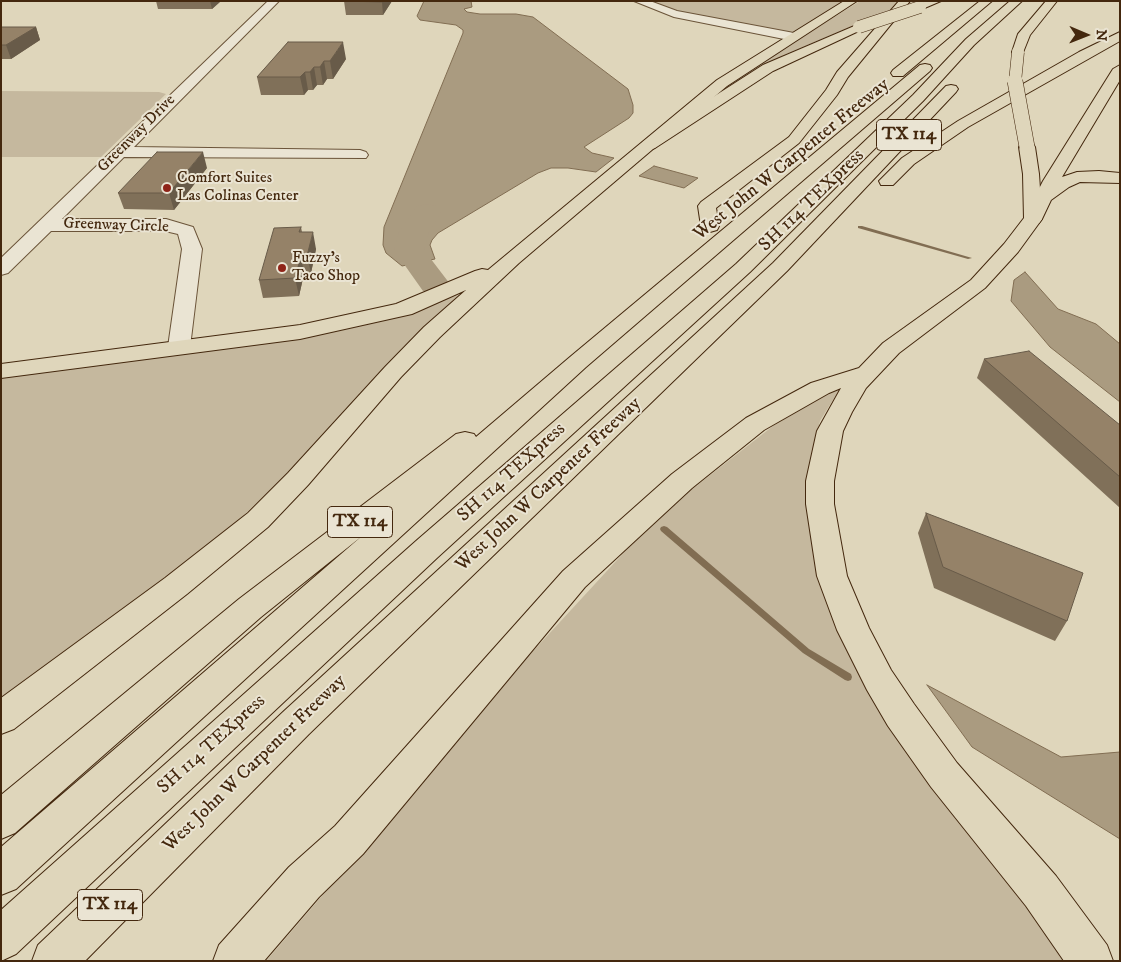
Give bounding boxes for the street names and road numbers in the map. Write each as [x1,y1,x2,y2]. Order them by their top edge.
street label: West John W Carpenter Freeway [689,74,895,246]
street label: Greenway Drive [94,91,180,177]
road number: TX 114 [876,120,942,150]
street label: SH 114 TEXpress [755,145,869,257]
street label: Greenway Circle [63,215,169,237]
street label: West John W Carpenter Freeway [451,393,647,577]
street label: SH 114 TEXpress [453,418,571,528]
road number: TX 114 [328,507,392,538]
street label: West John W Carpenter Freeway [159,671,351,857]
street label: SH 114 TEXpress [153,690,271,800]
road number: TX 114 [78,890,142,920]

